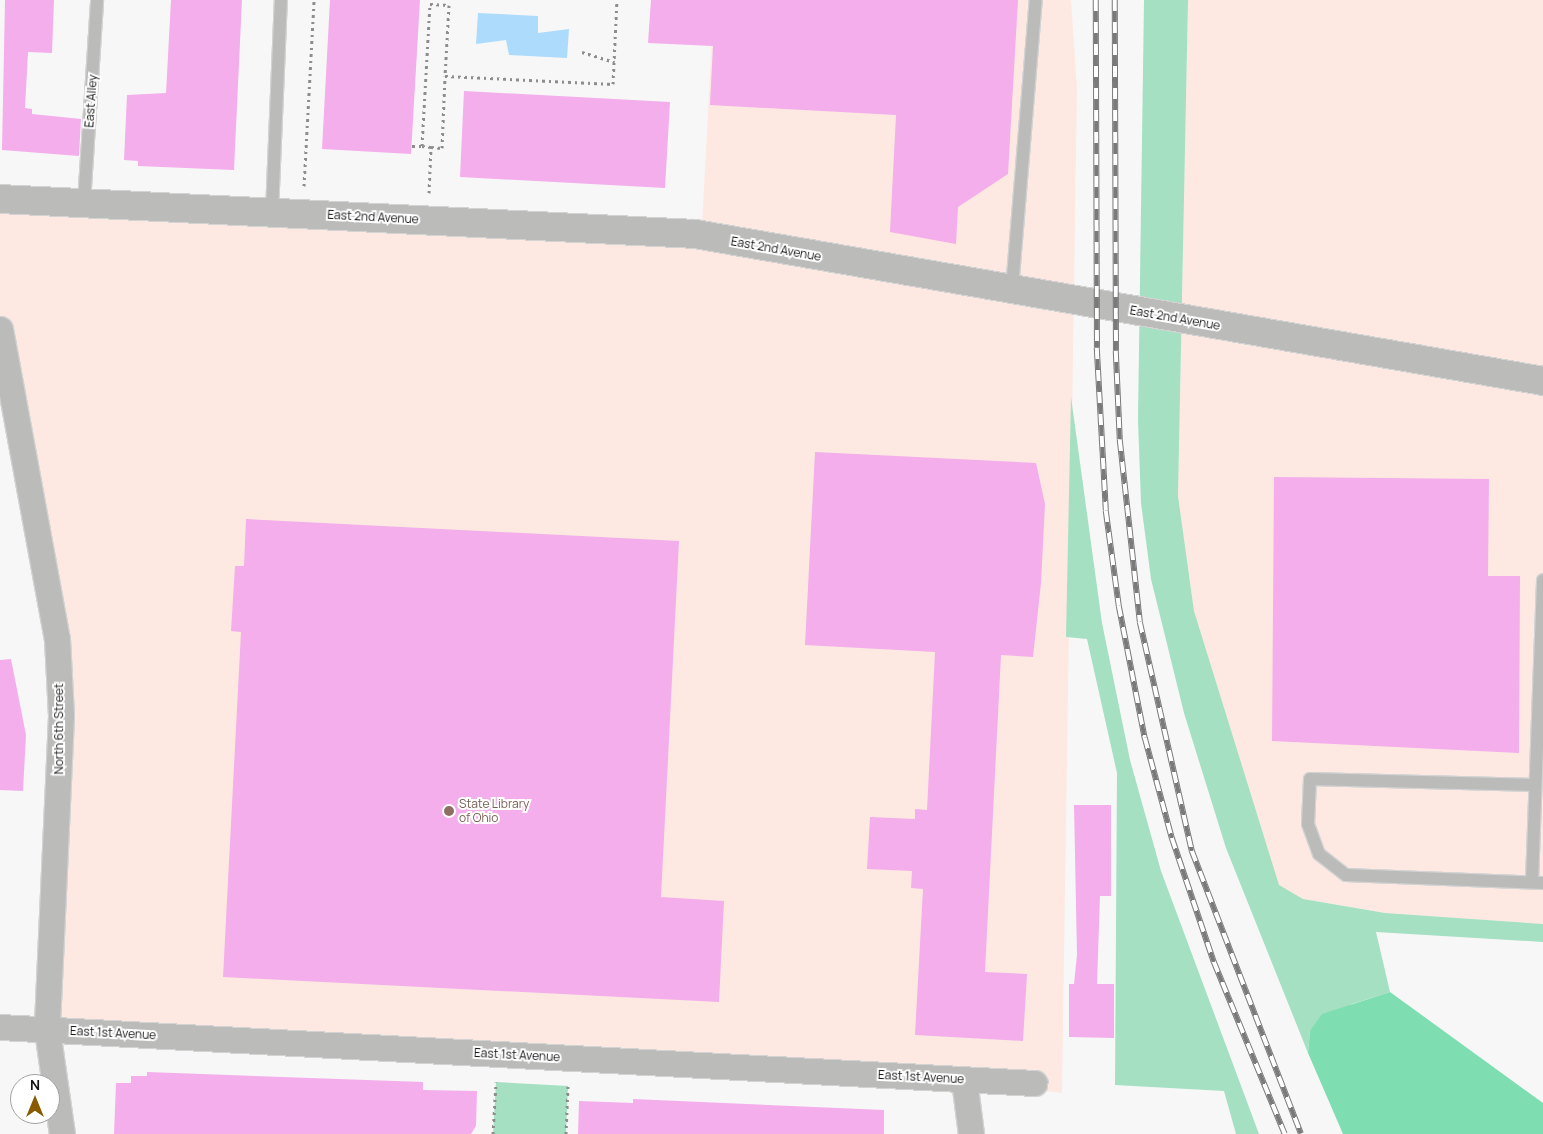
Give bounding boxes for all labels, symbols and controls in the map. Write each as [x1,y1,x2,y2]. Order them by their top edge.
street label: East Alley [82,74,100,128]
street label: East 2nd Avenue [327,207,419,227]
street label: East 2nd Avenue [730,234,822,264]
street label: East 2nd Avenue [1129,303,1221,333]
street label: North 6th Street [52,684,66,774]
place label: State Library of Ohio [459,797,529,825]
marker: State Library of Ohio [443,805,455,817]
street label: East 1st Avenue [70,1024,156,1042]
street label: East 1st Avenue [474,1046,560,1064]
street label: East 1st Avenue [878,1068,964,1086]
north arrow [10,1074,60,1124]
text: N [30,1075,40,1094]

